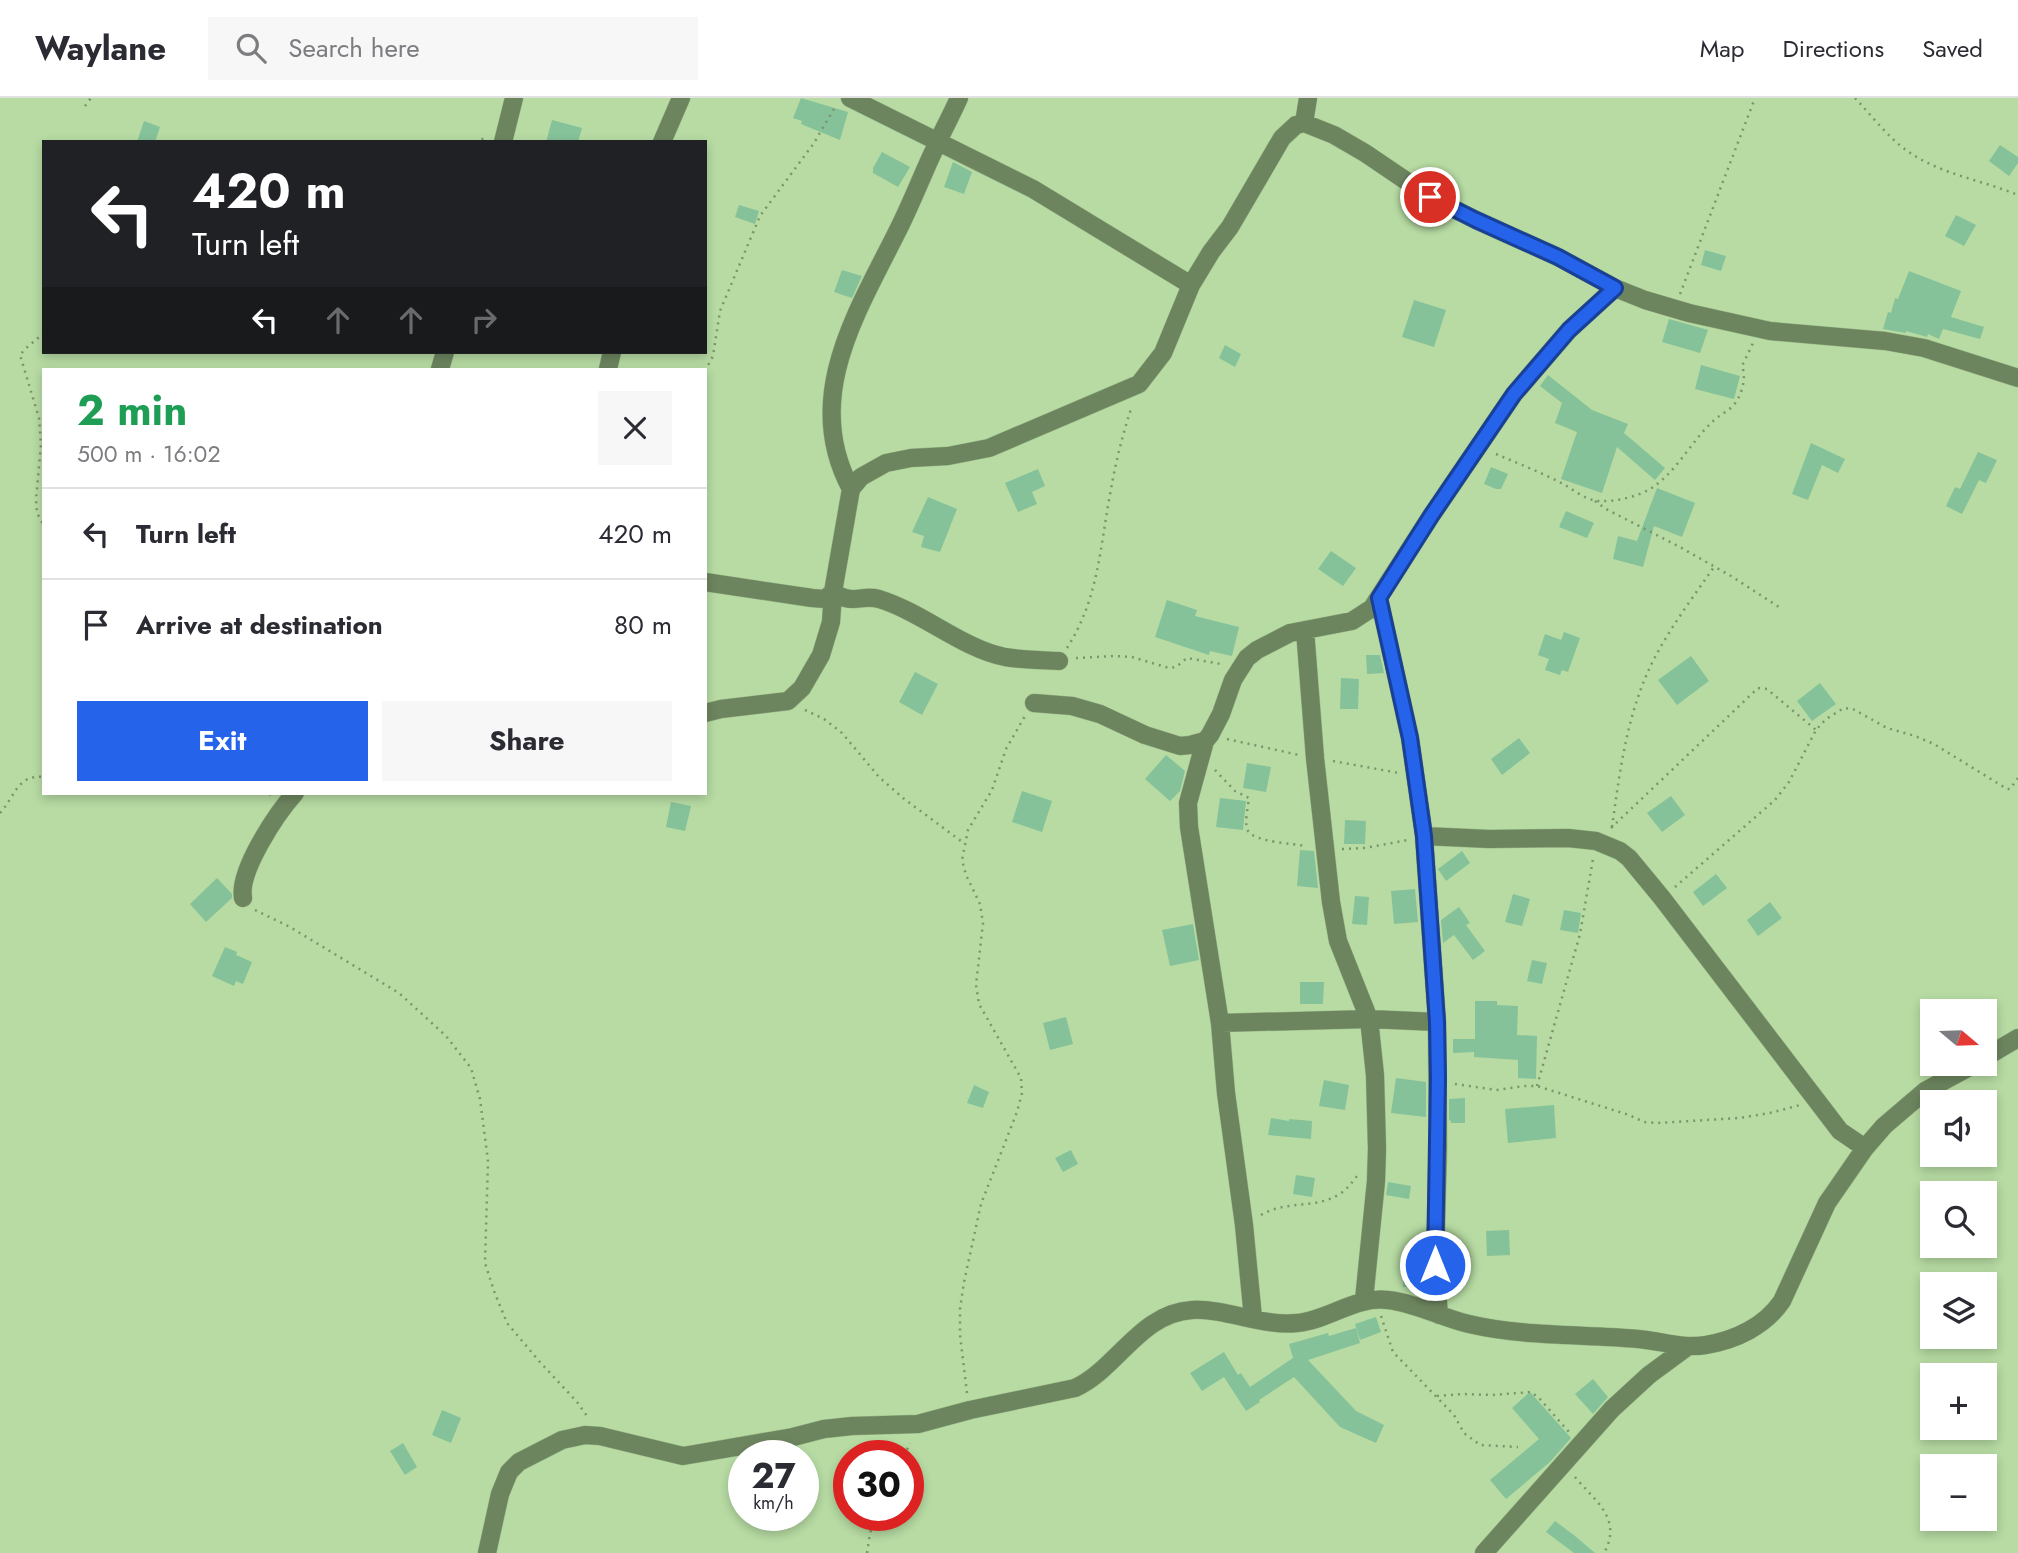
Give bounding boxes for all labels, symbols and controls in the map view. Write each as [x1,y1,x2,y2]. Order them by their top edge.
search box [208,17,698,80]
text: Waylane [35,25,166,72]
icon: search [232,29,270,67]
text: Search here [288,29,420,67]
text: Map [1700,31,1745,66]
text: Directions [1783,31,1884,66]
text: Saved [1922,31,1983,66]
text: 420 m [192,156,346,226]
pin [1400,167,1460,227]
icon: left [77,168,168,259]
icon: arrive [1411,178,1449,216]
text: Turn left [192,221,299,267]
icon: left [246,301,284,339]
icon: ahead [319,301,357,339]
icon: ahead [392,301,430,339]
icon: right [465,301,503,339]
text: 2 min [77,380,187,441]
button: close [598,391,672,465]
text: 500 m · 16:02 [77,437,221,471]
icon: left [77,515,115,553]
text: Turn left [136,515,236,553]
text: 420 m [598,515,672,553]
icon: arrive [77,606,115,644]
text: Arrive at destination [136,606,383,644]
text: 80 m [614,606,672,644]
button: Exit [77,701,368,781]
button: Share [382,701,672,781]
north arrow [1920,999,1997,1076]
map controls [1920,999,1997,1531]
button: sound [1920,1090,1997,1167]
button: search [1920,1181,1997,1258]
position arrow [1398,1228,1472,1302]
button: layers [1920,1272,1997,1349]
button: + [1920,1363,1997,1440]
speed limit sign: 30 [833,1440,924,1531]
text: 27 [751,1451,796,1501]
button: − [1920,1454,1997,1531]
text: km/h [753,1490,794,1516]

